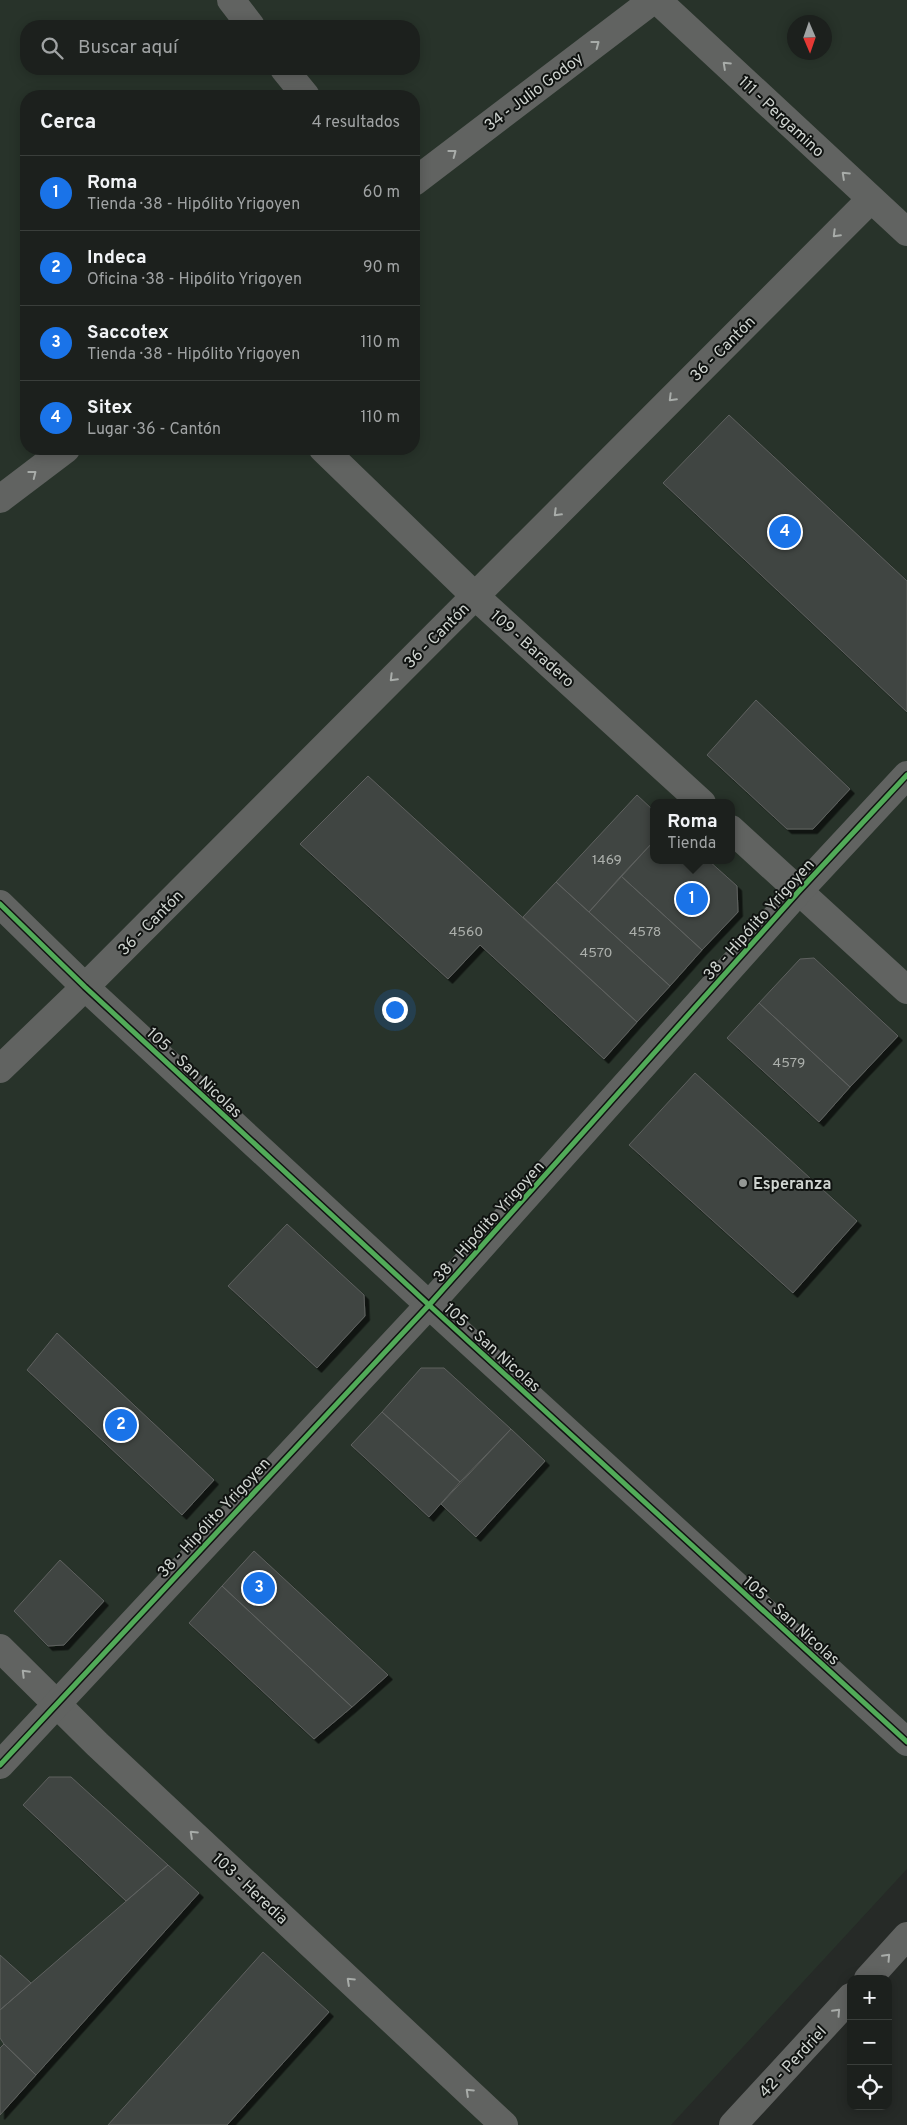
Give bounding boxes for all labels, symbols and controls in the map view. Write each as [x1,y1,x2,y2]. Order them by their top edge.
north arrow [787,15,832,60]
search box [20,20,420,75]
icon: search [38,34,66,62]
text: Buscar aquí [78,36,178,60]
one-way arrow [590,41,599,49]
street label: 34 - Julio Godoy [481,49,588,136]
one-way arrow [723,62,732,71]
street label: 111 - Pergamino [734,73,828,162]
text: Cerca [40,109,96,136]
text: 4 resultados [312,113,400,133]
one-way arrow [447,150,456,159]
text: Roma [87,171,137,195]
one-way arrow [842,172,851,181]
text: 1 [53,183,59,203]
text: 60 m [363,183,400,203]
text: Tienda · 38 - Hipólito Yrigoyen [87,195,300,215]
one-way arrow [833,228,842,237]
text: Indeca [87,246,147,270]
text: 2 [51,258,61,278]
text: 90 m [363,258,400,278]
text: Oficina · 38 - Hipólito Yrigoyen [87,270,302,290]
street label: 36 - Cantón [686,312,760,386]
text: Saccotex [87,321,169,345]
text: 3 [51,333,61,353]
text: 110 m [360,333,400,353]
text: Tienda · 38 - Hipólito Yrigoyen [87,345,300,365]
one-way arrow [669,393,678,402]
text: Sitex [87,396,132,420]
text: 4 [51,408,61,428]
text: 110 m [360,408,400,428]
text: Lugar · 36 - Cantón [87,420,221,440]
one-way arrow [27,471,37,480]
one-way arrow [554,508,563,517]
pin: 4 [769,513,801,551]
street label: 36 - Cantón [400,599,474,673]
street label: 109 - Baradero [486,607,578,692]
one-way arrow [390,672,399,681]
popup [650,799,735,864]
text: Roma [667,810,718,834]
text: Tienda [667,834,716,854]
house number: 1469 [592,852,622,869]
street label: 38 - Hipólito Yrigoyen [700,855,819,985]
pin: 1 [676,880,708,918]
street label: 36 - Cantón [114,886,188,960]
house number: 4560 [449,924,483,941]
house number: 4578 [629,924,661,941]
house number: 4570 [579,945,613,962]
your location [382,997,408,1023]
street label: 105 - San Nicolas [142,1024,246,1123]
house number: 4579 [773,1055,805,1072]
street label: 38 - Hipólito Yrigoyen [430,1157,549,1287]
place label: Esperanza [753,1175,831,1195]
marker: Esperanza [737,1177,749,1189]
street label: 105 - San Nicolas [439,1300,544,1397]
pin: 2 [105,1406,137,1444]
street label: 38 - Hipólito Yrigoyen [154,1454,275,1583]
pin: 3 [243,1569,275,1607]
street label: 105 - San Nicolas [738,1573,843,1670]
one-way arrow [22,1670,31,1679]
one-way arrow [190,1831,199,1840]
street label: 103 - Heredia [208,1849,292,1930]
one-way arrow [881,1954,890,1963]
map controls [847,1975,892,2110]
button: + [847,1975,892,2020]
one-way arrow [347,1978,356,1987]
one-way arrow [831,2009,840,2018]
button: − [847,2020,892,2065]
street label: 42 - Perdriel [755,2023,832,2102]
button: locate [847,2065,892,2110]
one-way arrow [465,2089,474,2098]

